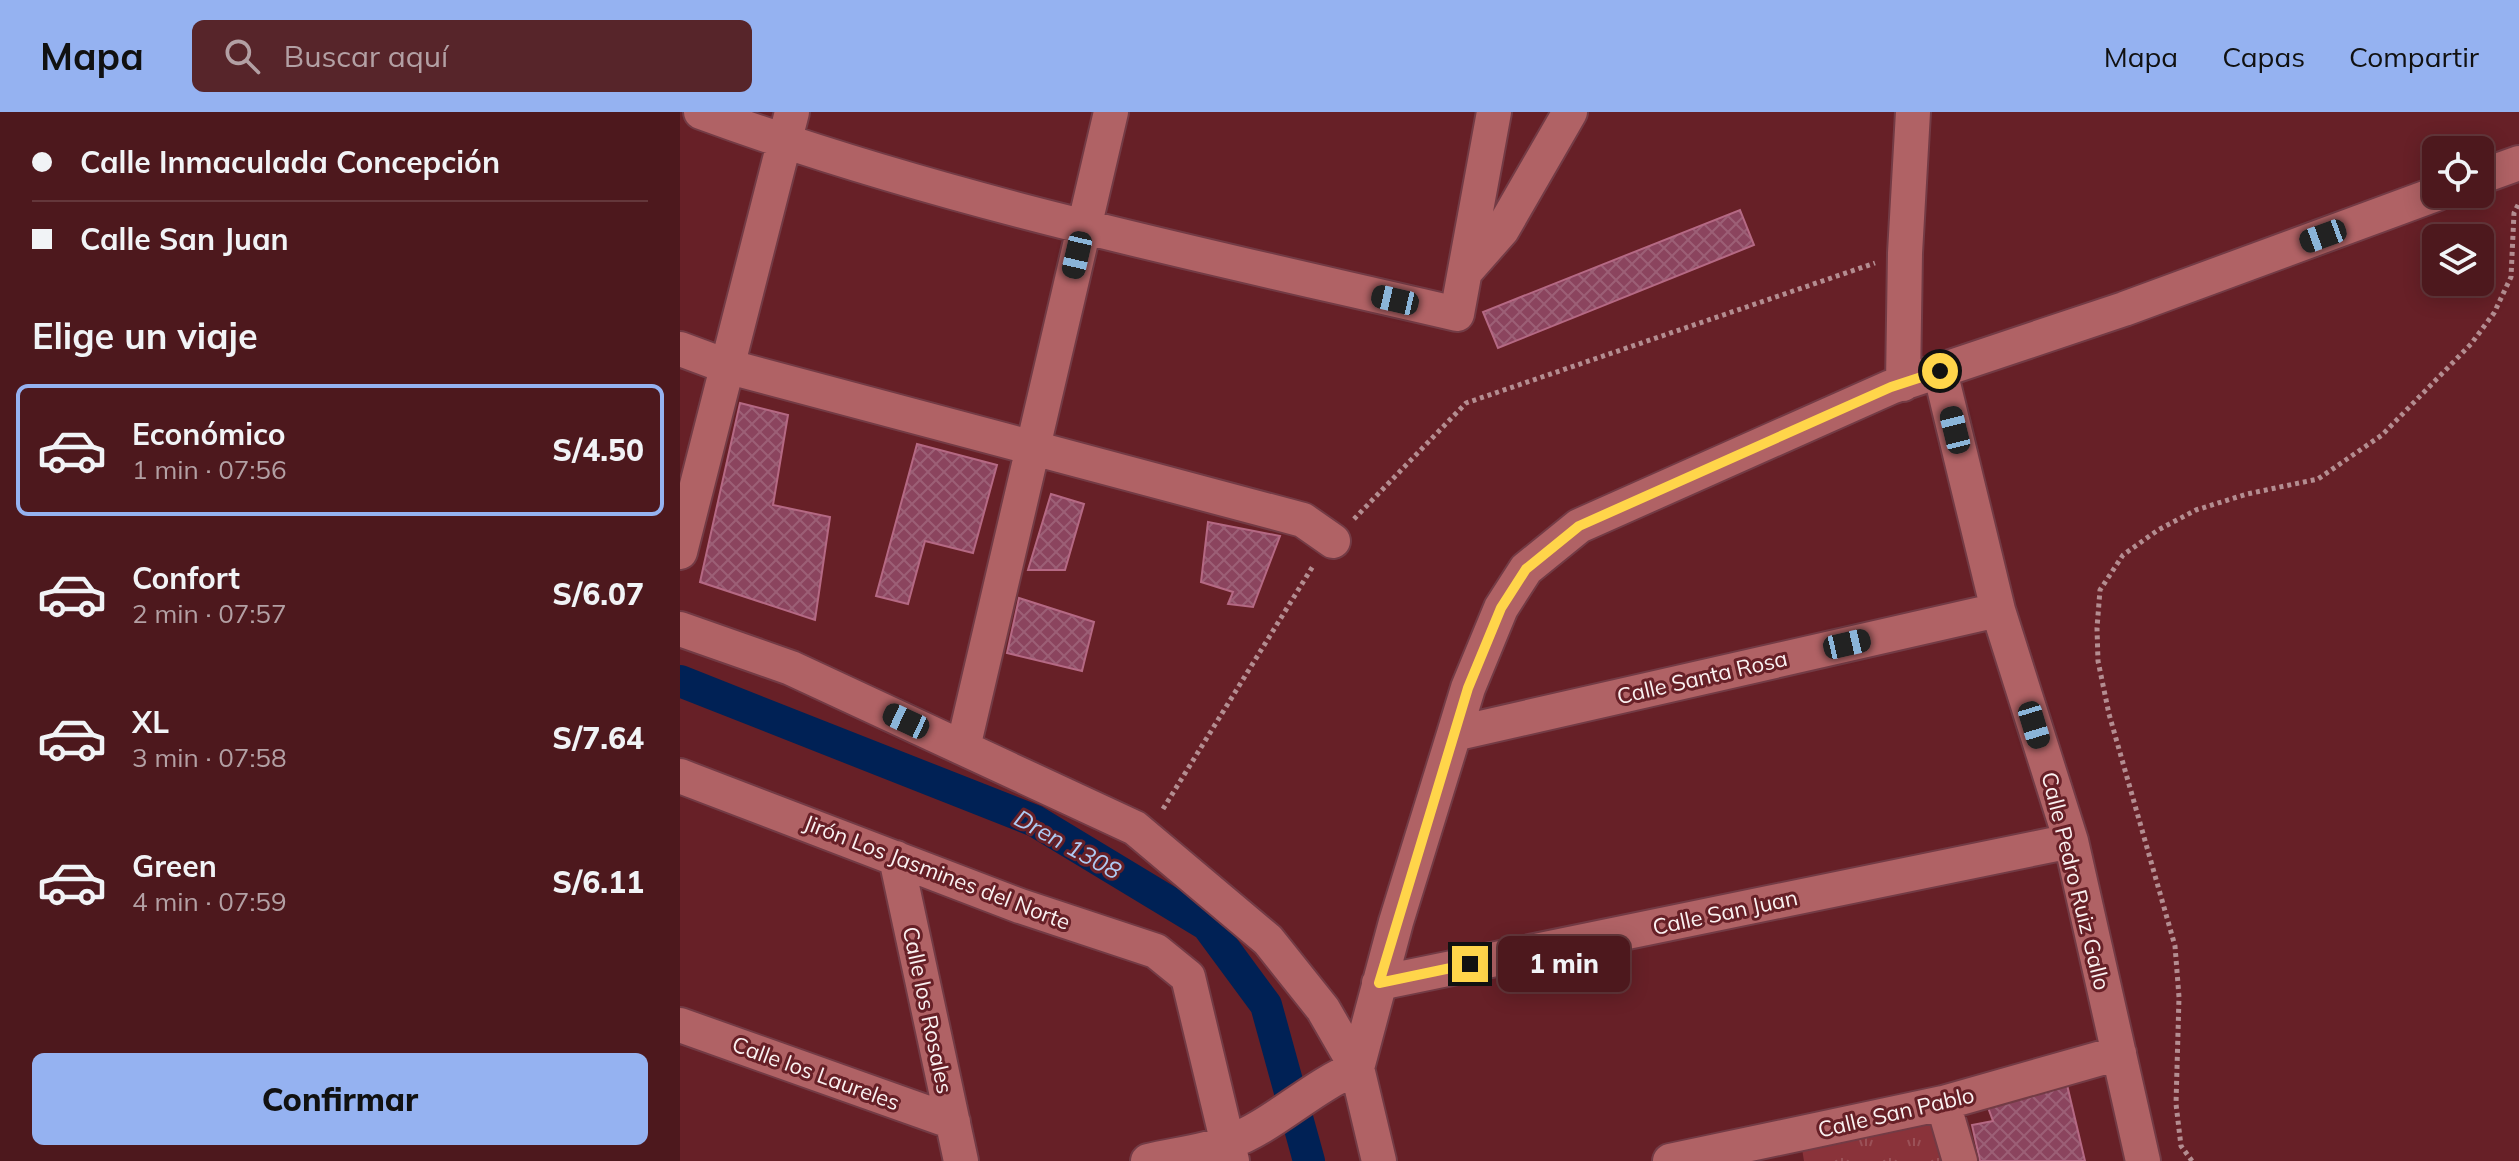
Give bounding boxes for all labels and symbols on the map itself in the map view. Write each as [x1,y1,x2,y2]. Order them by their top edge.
car [2296,217,2350,255]
car [1060,229,1094,281]
car [1369,283,1421,317]
route start [1922,353,1958,389]
car [1938,404,1972,456]
car [1821,627,1873,661]
street label: Calle Santa Rosa [1614,644,1790,710]
car [2016,699,2052,751]
car [879,700,933,742]
street label: Calle Pedro Ruiz Gallo [2035,769,2117,993]
water label: Dren 1308 [1009,802,1127,886]
street label: Jirón Los Jasmines del Norte [800,808,1074,936]
street label: Calle San Juan [1650,883,1800,941]
street label: Calle los Rosales [897,924,959,1096]
callout: 1 min [1498,936,1630,992]
route end [1452,946,1488,982]
street label: Calle los Laureles [728,1030,904,1116]
street label: Calle San Pablo [1815,1080,1977,1144]

